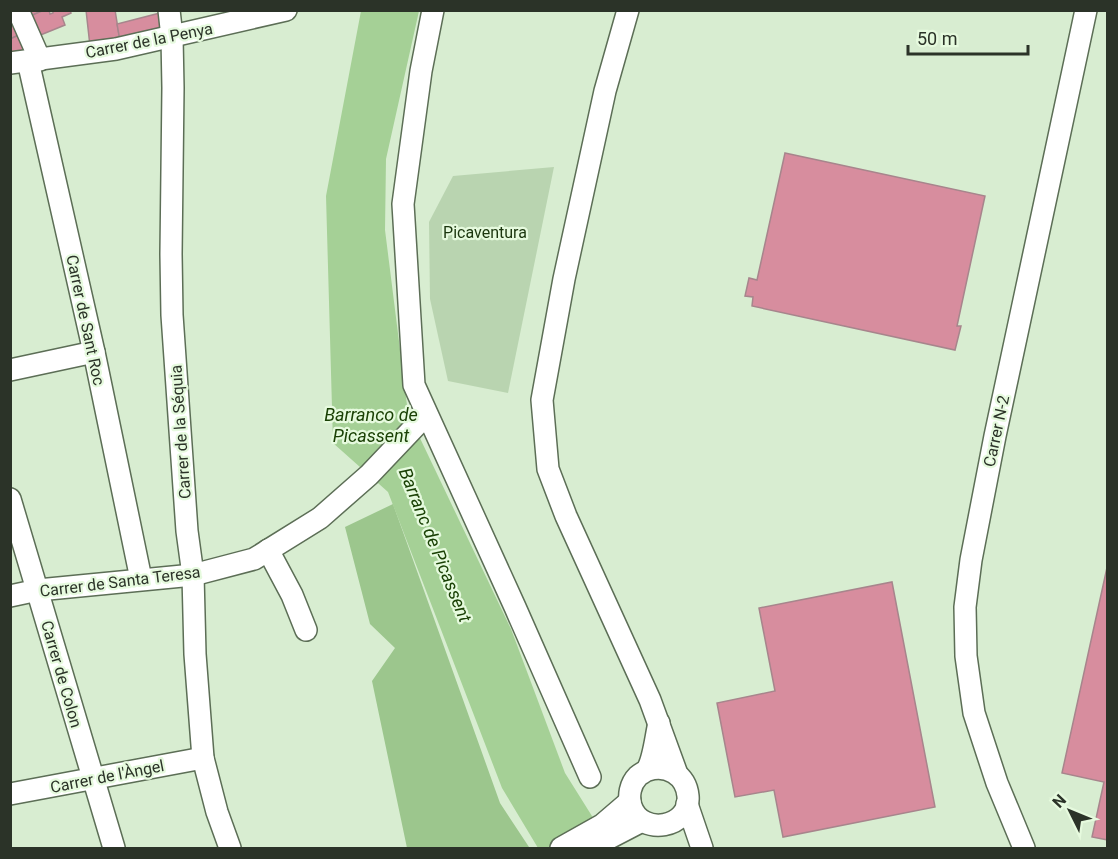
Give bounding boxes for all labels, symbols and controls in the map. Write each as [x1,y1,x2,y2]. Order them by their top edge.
scale bar [908,18,1028,56]
street label: Carrer de la Penya [84,19,214,62]
text: 50 m [917,28,957,49]
park label: Picaventura [443,223,527,242]
street label: Carrer de Sant Roc [62,253,109,387]
street label: Carrer de la Séquia [166,364,195,500]
street label: Carrer N-2 [980,394,1013,469]
water label: Barranco de Picassent [324,404,418,446]
water label: Barranc de Picassent [395,465,476,625]
street label: Carrer de Santa Teresa [39,562,202,601]
street label: Carrer de Colon [37,618,86,730]
street label: Carrer de l'Àngel [49,756,166,797]
north arrow [1040,781,1100,841]
text: N [1049,791,1070,812]

